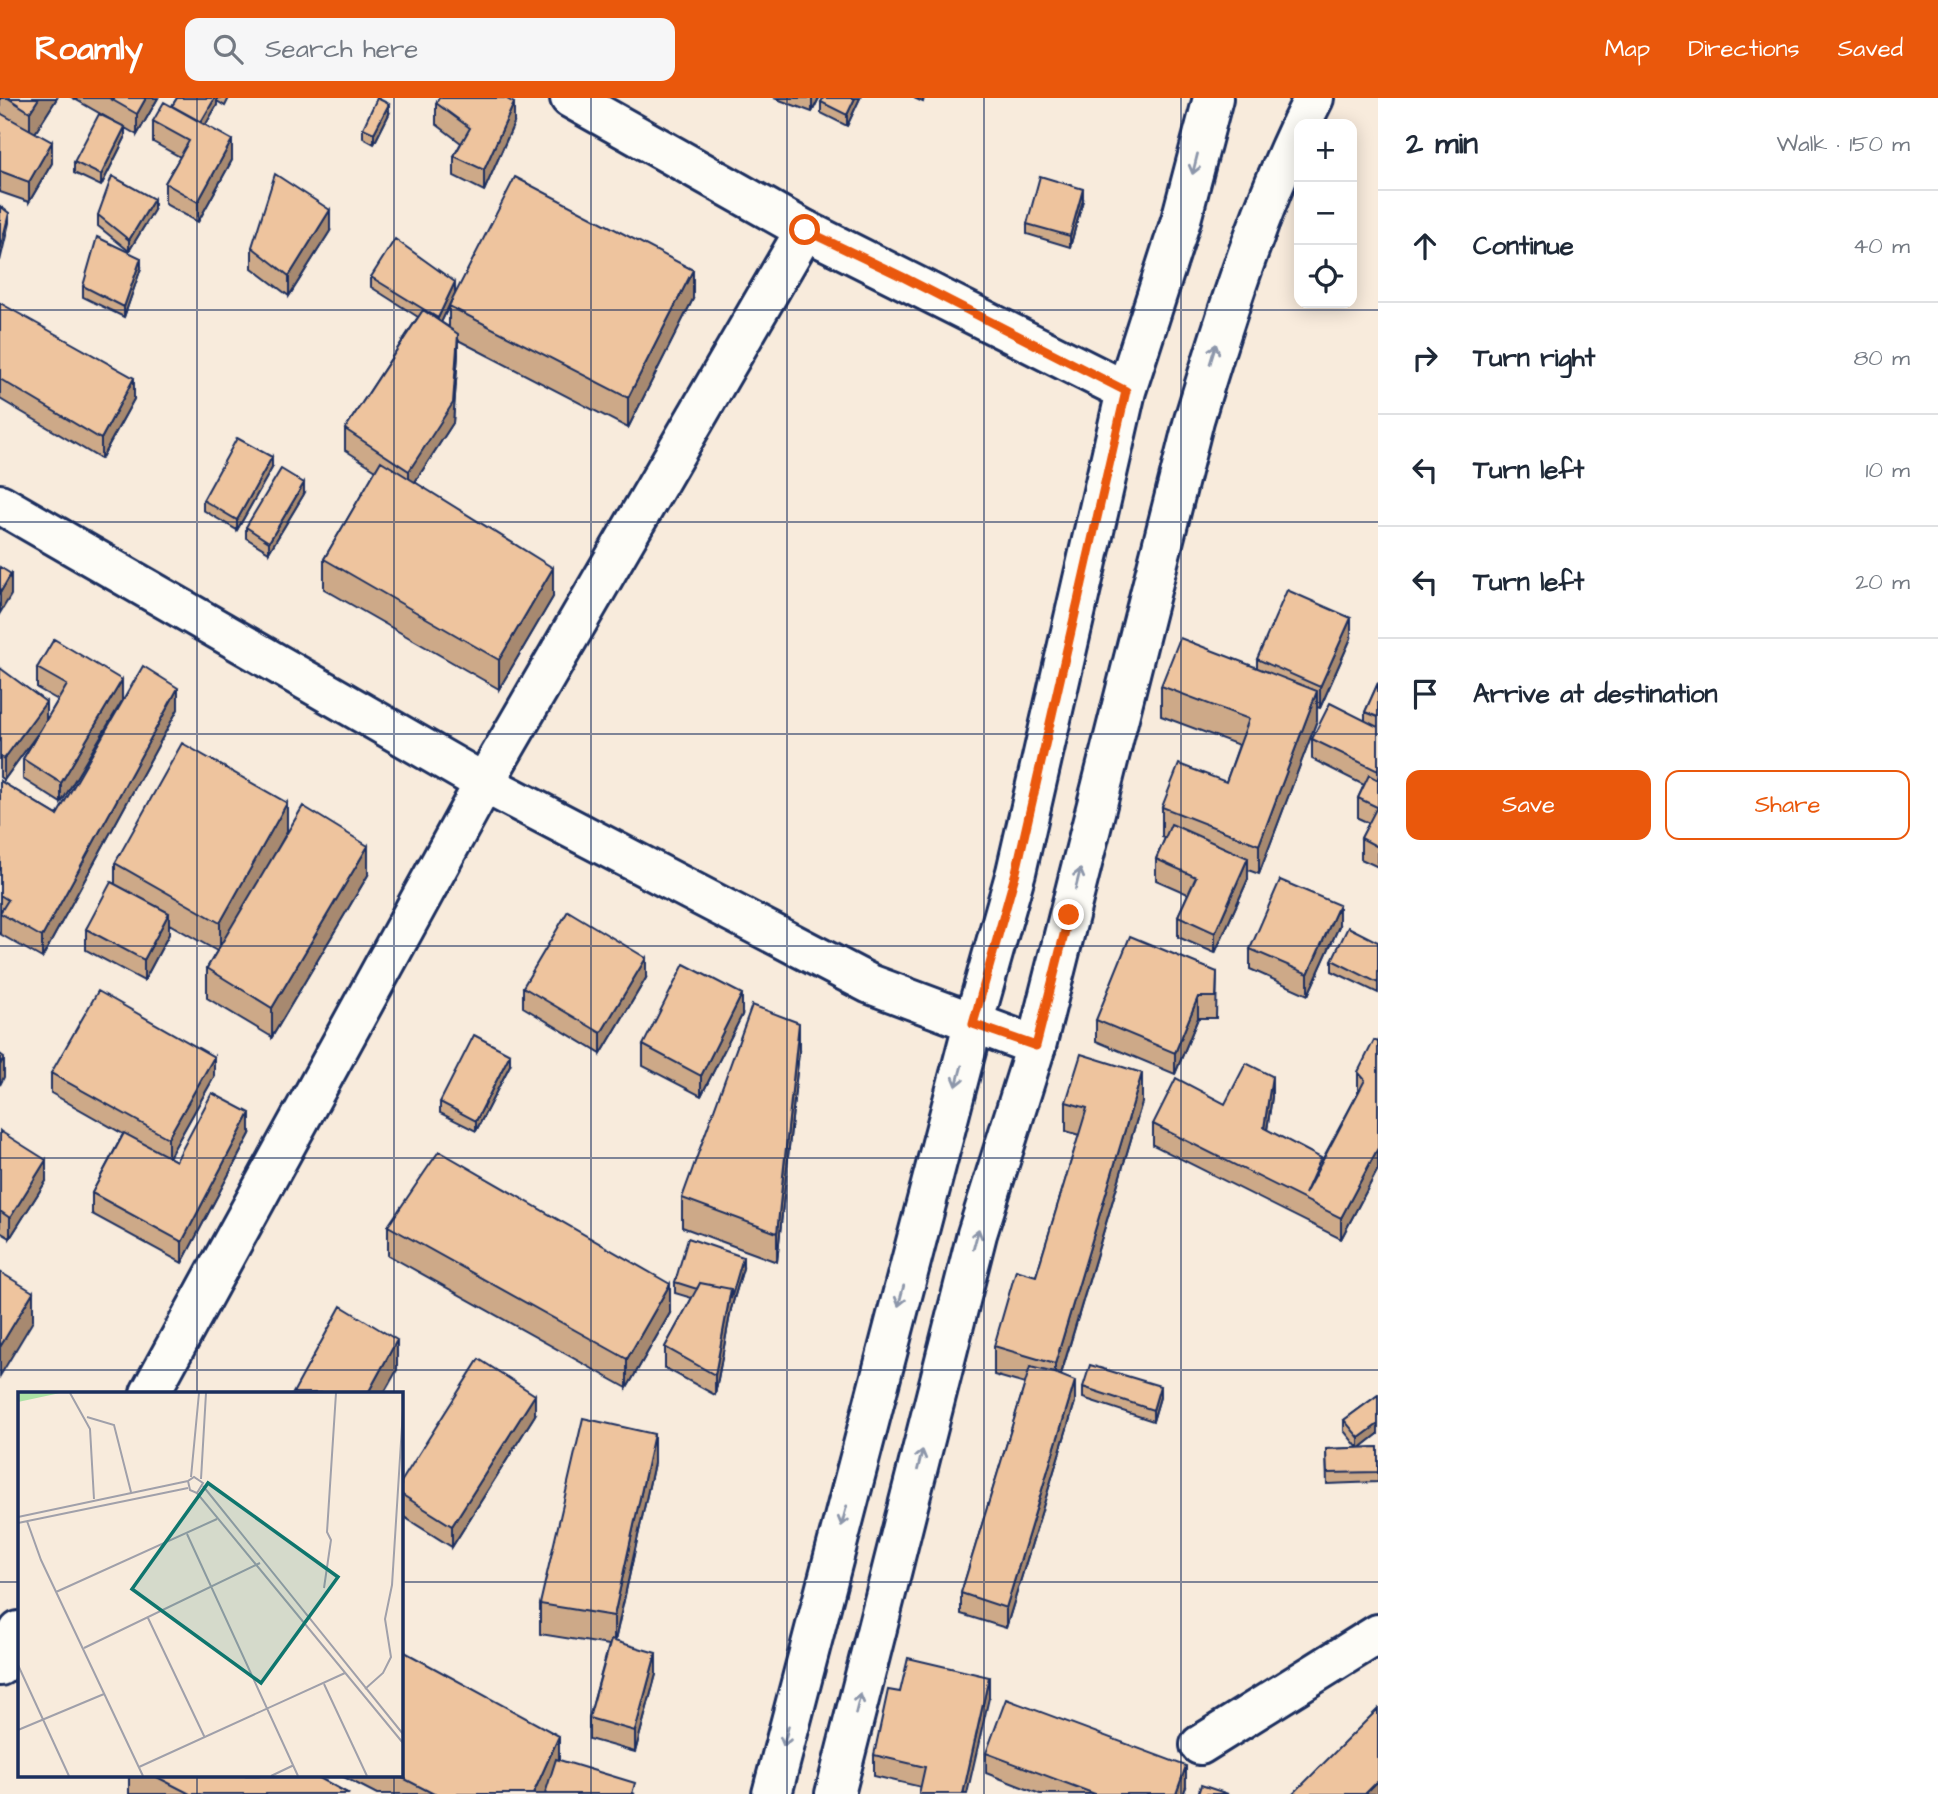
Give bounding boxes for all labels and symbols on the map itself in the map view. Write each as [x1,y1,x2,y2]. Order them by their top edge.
one-way arrow [1188,152,1201,175]
route start [789,214,820,245]
one-way arrow [1208,344,1221,366]
one-way arrow [1072,868,1085,891]
route end [1053,899,1084,930]
one-way arrow [952,1064,965,1087]
one-way arrow [970,1228,983,1250]
one-way arrow [894,1284,907,1307]
inset map [18,1392,402,1776]
one-way arrow [914,1449,927,1472]
one-way arrow [836,1505,849,1527]
one-way arrow [852,1693,865,1716]
one-way arrow [779,1725,792,1747]

